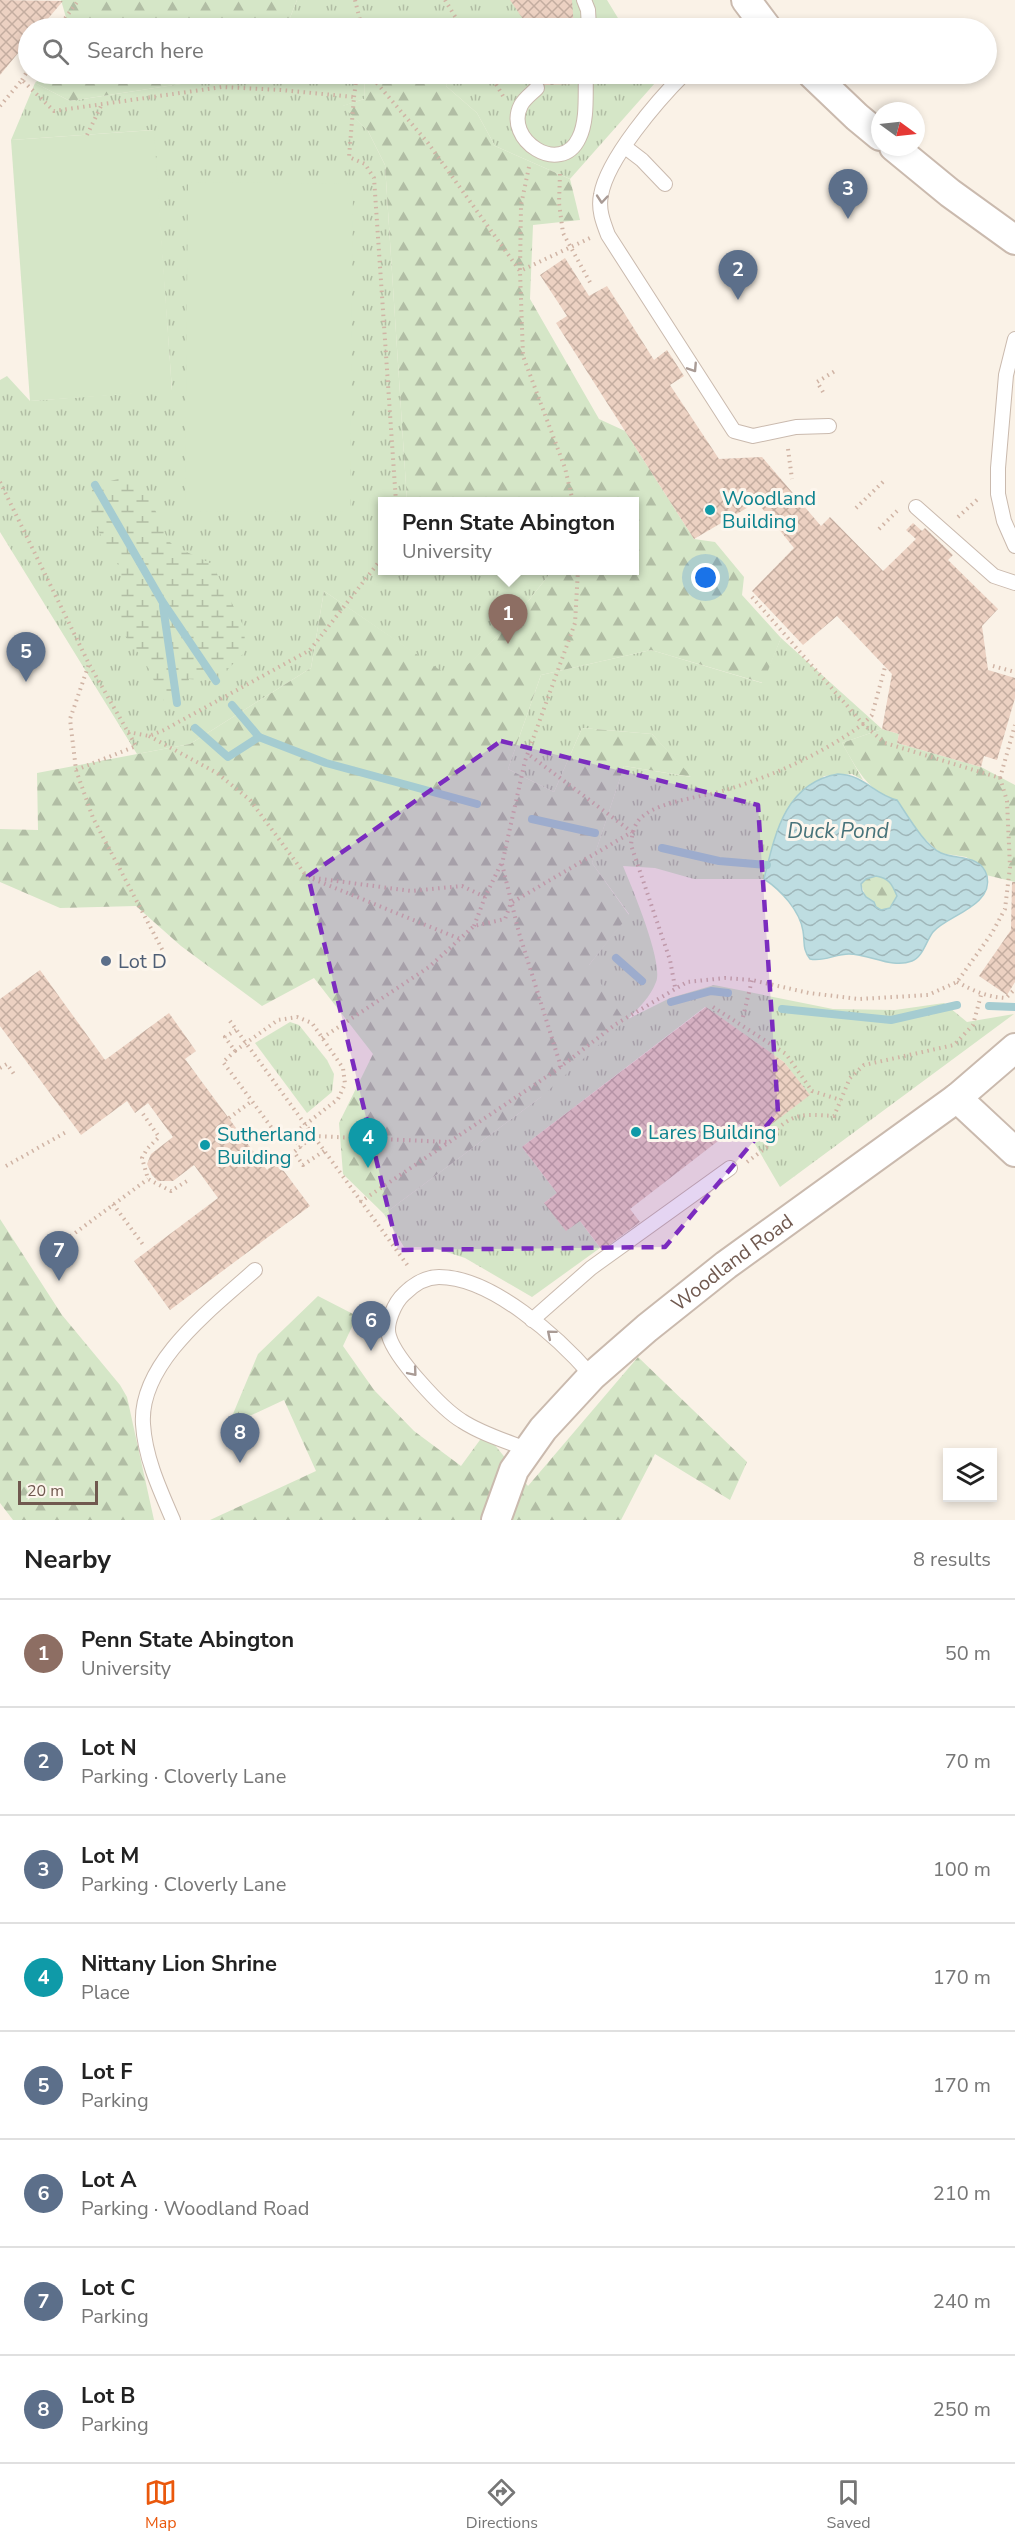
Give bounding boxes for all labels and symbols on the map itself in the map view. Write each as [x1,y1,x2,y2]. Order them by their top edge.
north arrow [871,102,925,156]
pin: 3 [828,170,868,219]
one-way arrow [596,194,609,204]
pin: 2 [718,250,758,300]
one-way arrow [686,362,698,372]
place label: Woodland Building [722,485,816,535]
marker: Woodland Building [703,503,717,517]
your location [691,563,720,592]
pin: 1 [488,594,528,644]
pin: 5 [6,632,46,682]
water label: Duck Pond [787,817,890,845]
place label: Lot D [118,948,167,975]
marker: Lot D [99,954,113,968]
pin: 4 [348,1118,388,1168]
place label: Lares Building [648,1119,776,1146]
place label: Sutherland Building [217,1121,316,1171]
marker: Lares Building [629,1125,643,1139]
marker: Sutherland Building [198,1138,212,1152]
street label: Woodland Road [666,1208,799,1317]
pin: 7 [40,1232,78,1281]
pin: 6 [352,1302,391,1351]
one-way arrow [547,1331,558,1342]
one-way arrow [406,1365,417,1376]
pin: 8 [220,1414,260,1463]
scale bar [18,1478,98,1506]

